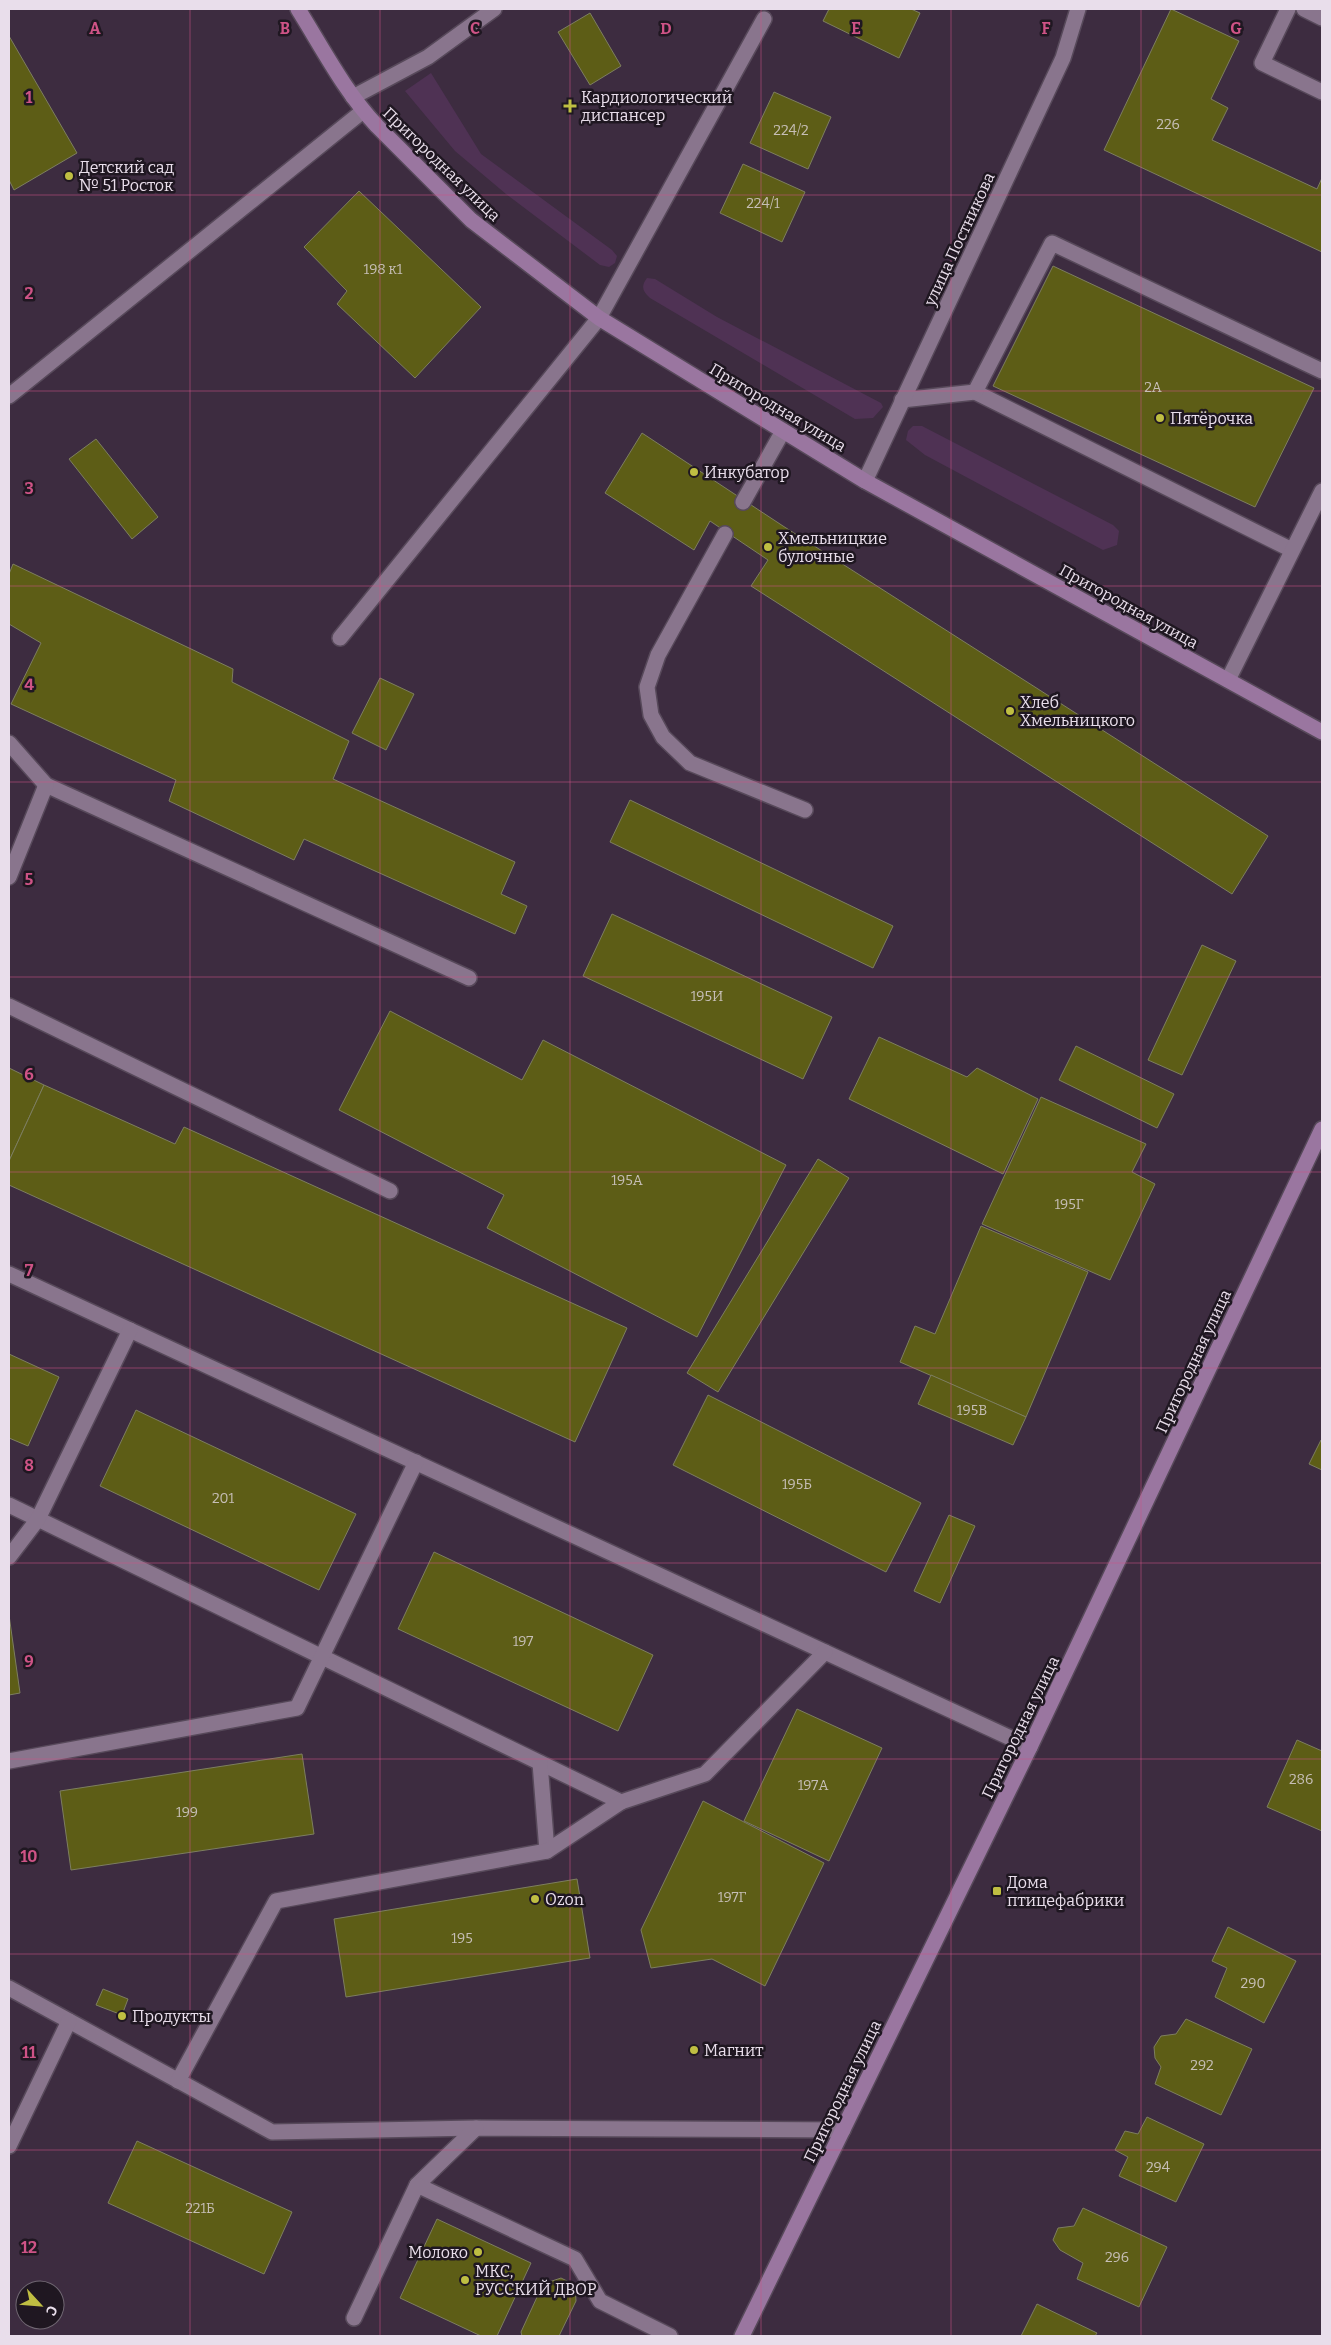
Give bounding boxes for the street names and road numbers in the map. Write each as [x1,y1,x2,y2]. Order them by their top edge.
street label: Пригородная улица [379,103,504,225]
street label: улица Постникова [920,169,999,310]
street label: Пригородная улица [706,359,850,456]
street label: Пригородная улица [1056,560,1202,653]
street label: Пригородная улица [1152,1286,1235,1436]
street label: Пригородная улица [978,1653,1063,1801]
street label: Пригородная улица [800,2017,885,2165]

